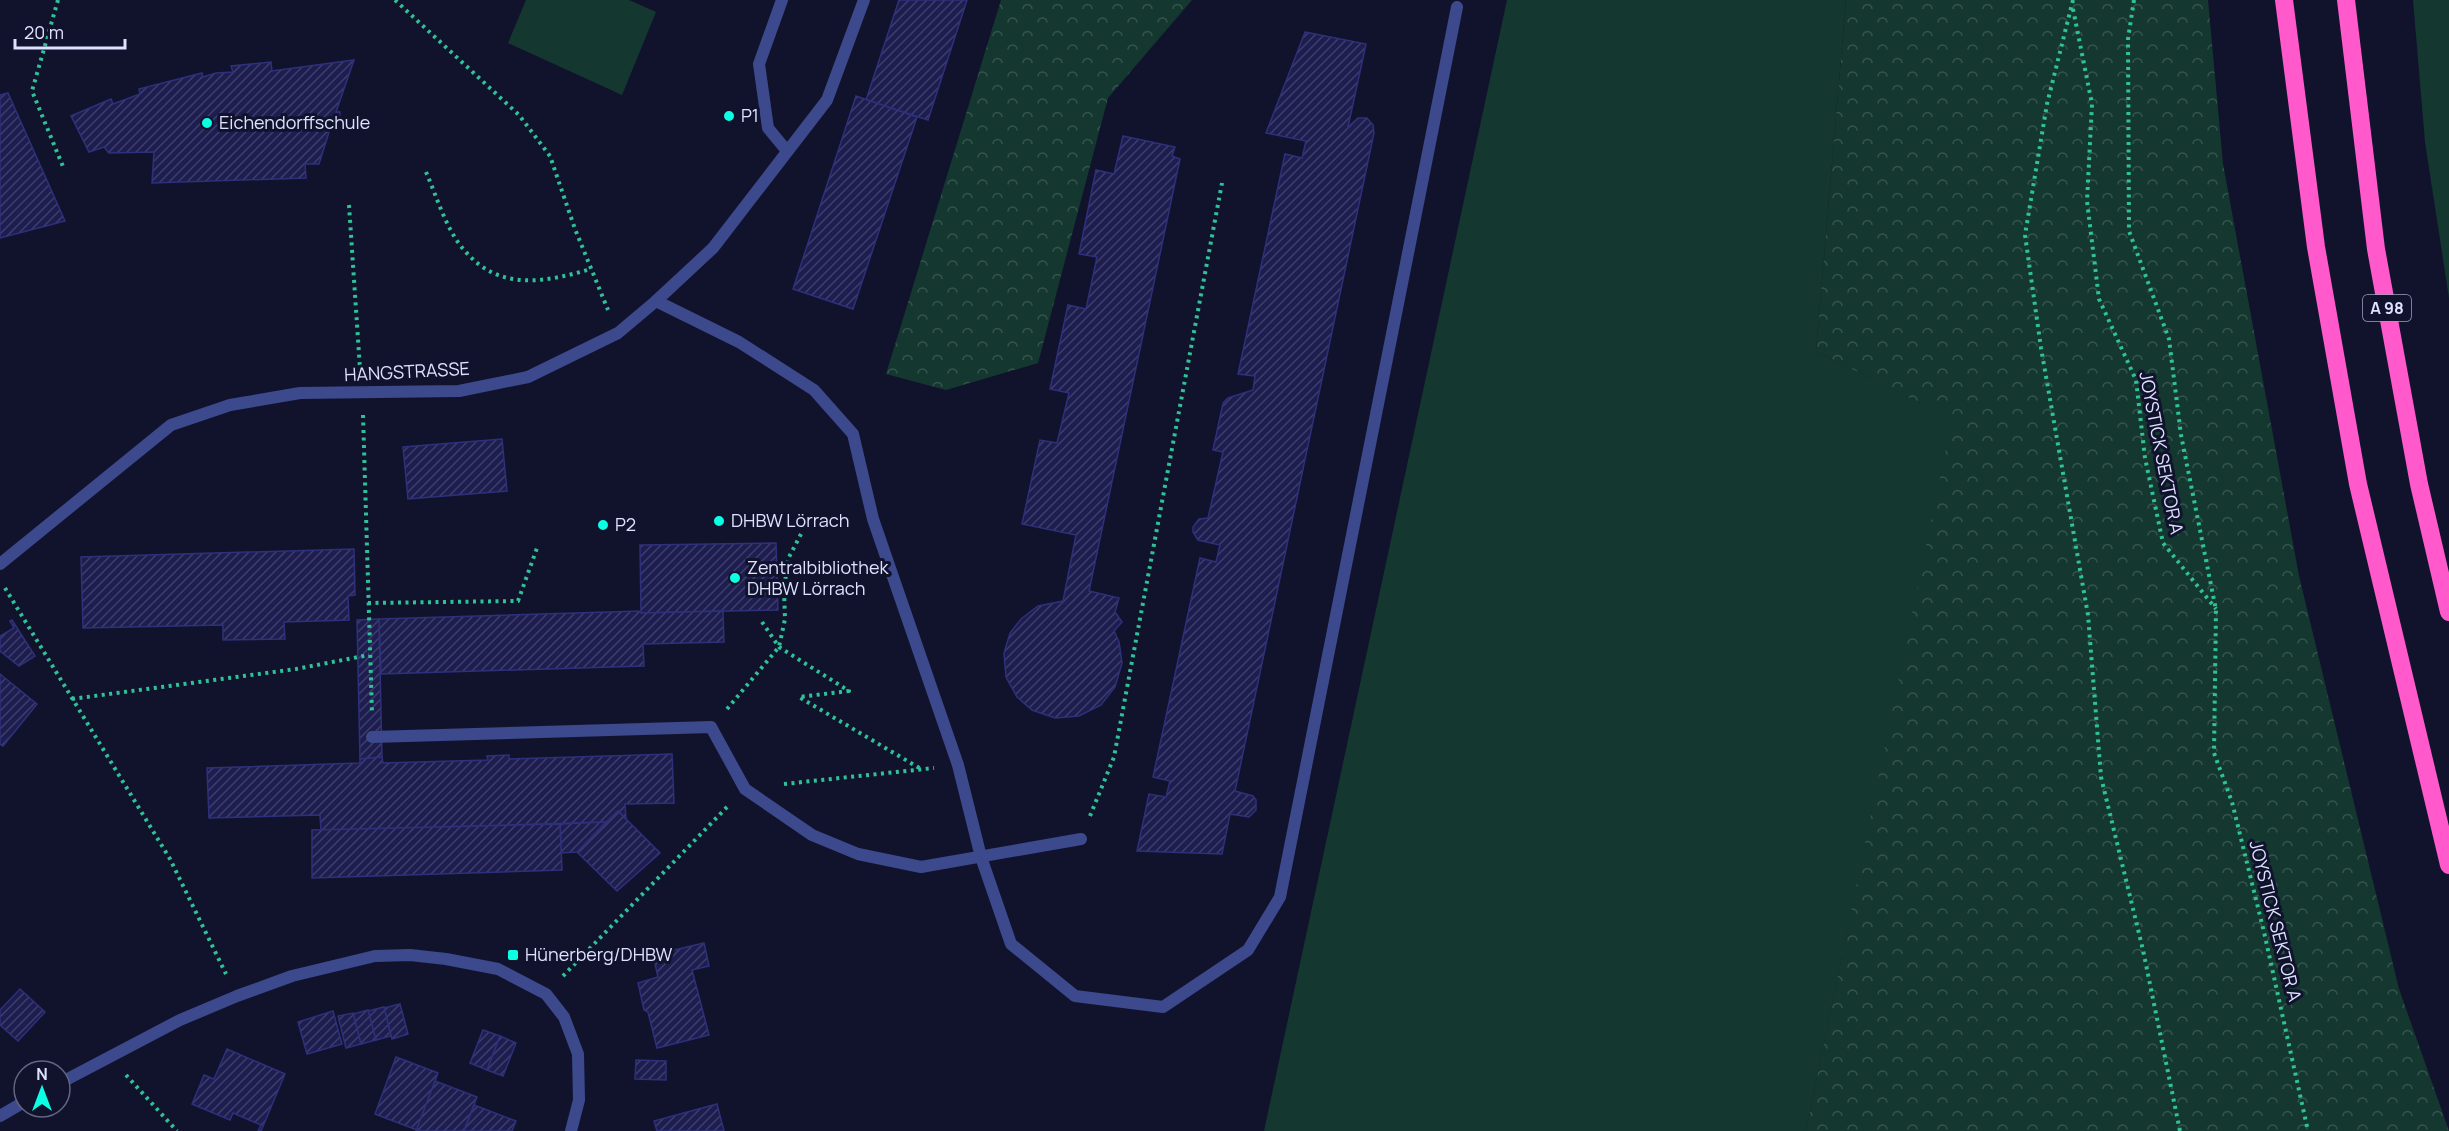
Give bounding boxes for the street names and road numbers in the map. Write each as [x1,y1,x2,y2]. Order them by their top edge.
road number: A 98 [2363,295,2411,321]
street label: HANGSTRASSE [344,356,470,386]
street label: JOYSTICK SEKTOR A [2134,369,2190,537]
street label: JOYSTICK SEKTOR A [2244,838,2308,1004]

